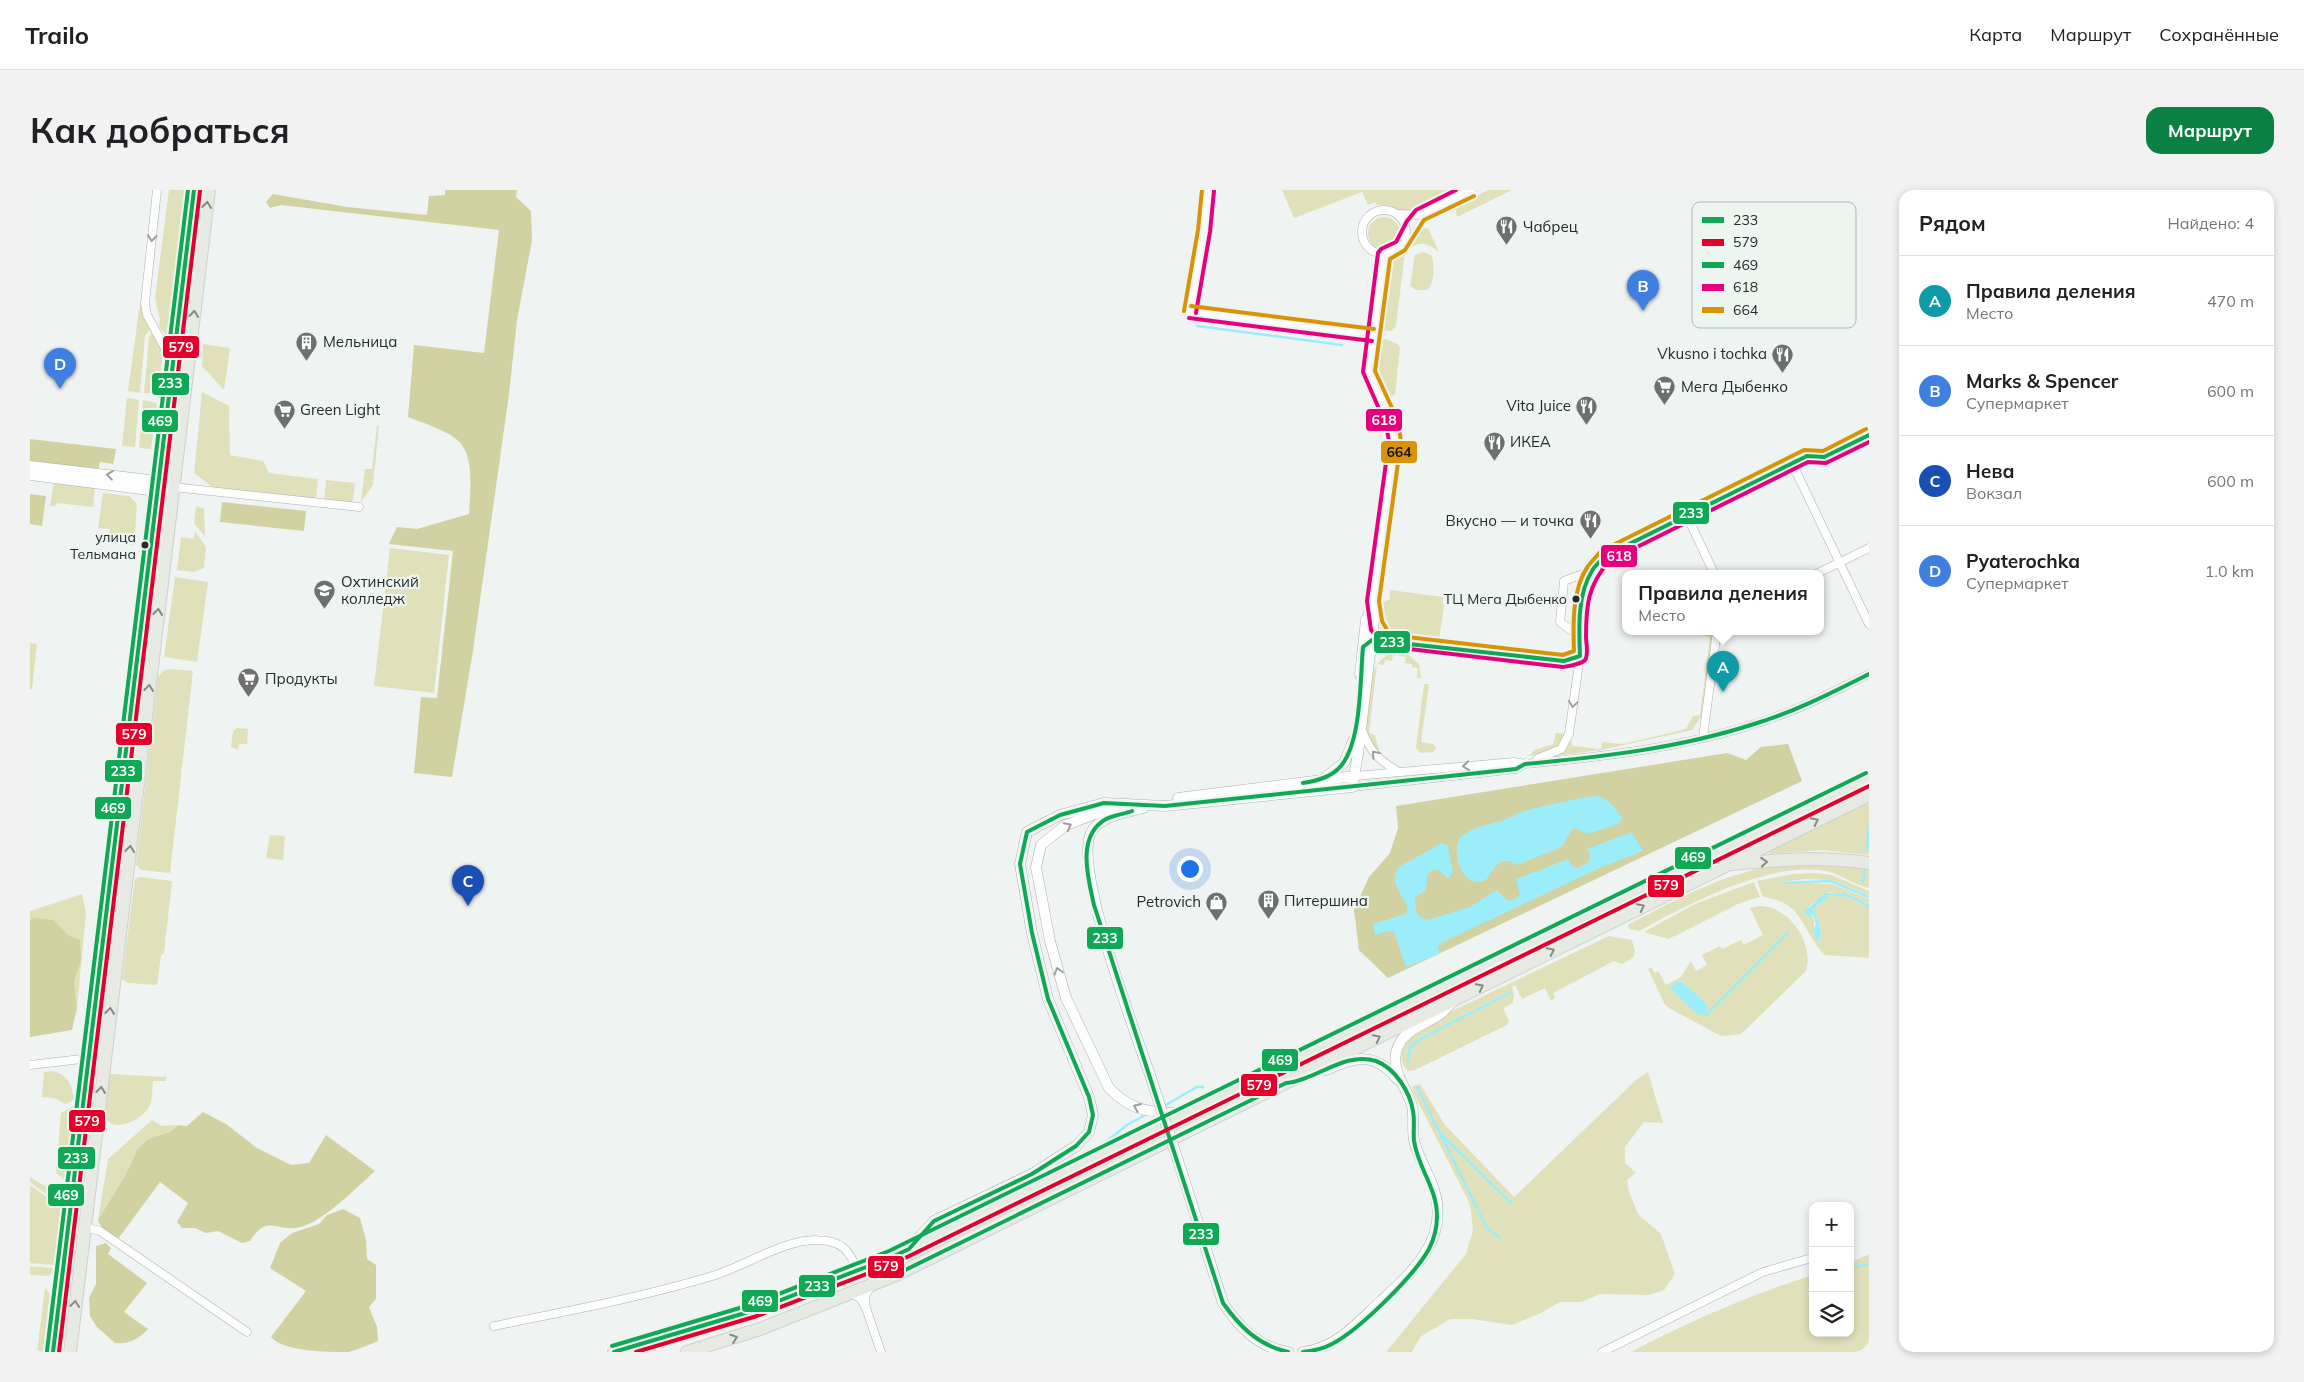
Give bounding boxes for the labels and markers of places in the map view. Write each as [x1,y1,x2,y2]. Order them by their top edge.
restaurant icon: Чабрец [1495,215,1519,246]
place label: Чабрец [1523,217,1578,236]
pin: B [1627,270,1659,311]
building icon: Мельница [295,330,319,361]
place label: Мельница [323,332,397,351]
restaurant icon: Vkusno i tochka [1771,342,1795,373]
place label: Vkusno i tochka [1657,344,1767,363]
pin: D [44,348,76,389]
supermarket icon: Мега Дыбенко [1653,375,1677,406]
place label: Мега Дыбенко [1681,377,1788,396]
restaurant icon: Vita Juice [1575,394,1599,425]
place label: Vita Juice [1506,396,1571,415]
supermarket icon: Green Light [272,398,296,429]
place label: Green Light [300,400,380,419]
restaurant icon: ИКЕА [1482,430,1506,461]
place label: ИКЕА [1510,432,1551,451]
restaurant icon: Вкусно — и точка [1578,509,1602,540]
place label: Вкусно — и точка [1445,511,1574,530]
place label: улица Тельмана [70,528,136,563]
marker: улица Тельмана [140,540,150,550]
place label: Охтинский колледж [341,572,419,608]
school or university icon: Охтинский колледж [313,579,337,610]
place label: ТЦ Мега Дыбенко [1444,590,1567,608]
marker: ТЦ Мега Дыбенко [1571,594,1581,604]
pin: A [1707,651,1739,692]
supermarket icon: Продукты [237,667,261,698]
place label: Продукты [265,669,338,688]
pin: C [452,865,484,906]
building icon: Питершина [1256,889,1280,920]
shop icon: Petrovich [1205,890,1229,921]
place label: Питершина [1284,891,1368,910]
place label: Petrovich [1137,892,1201,911]

